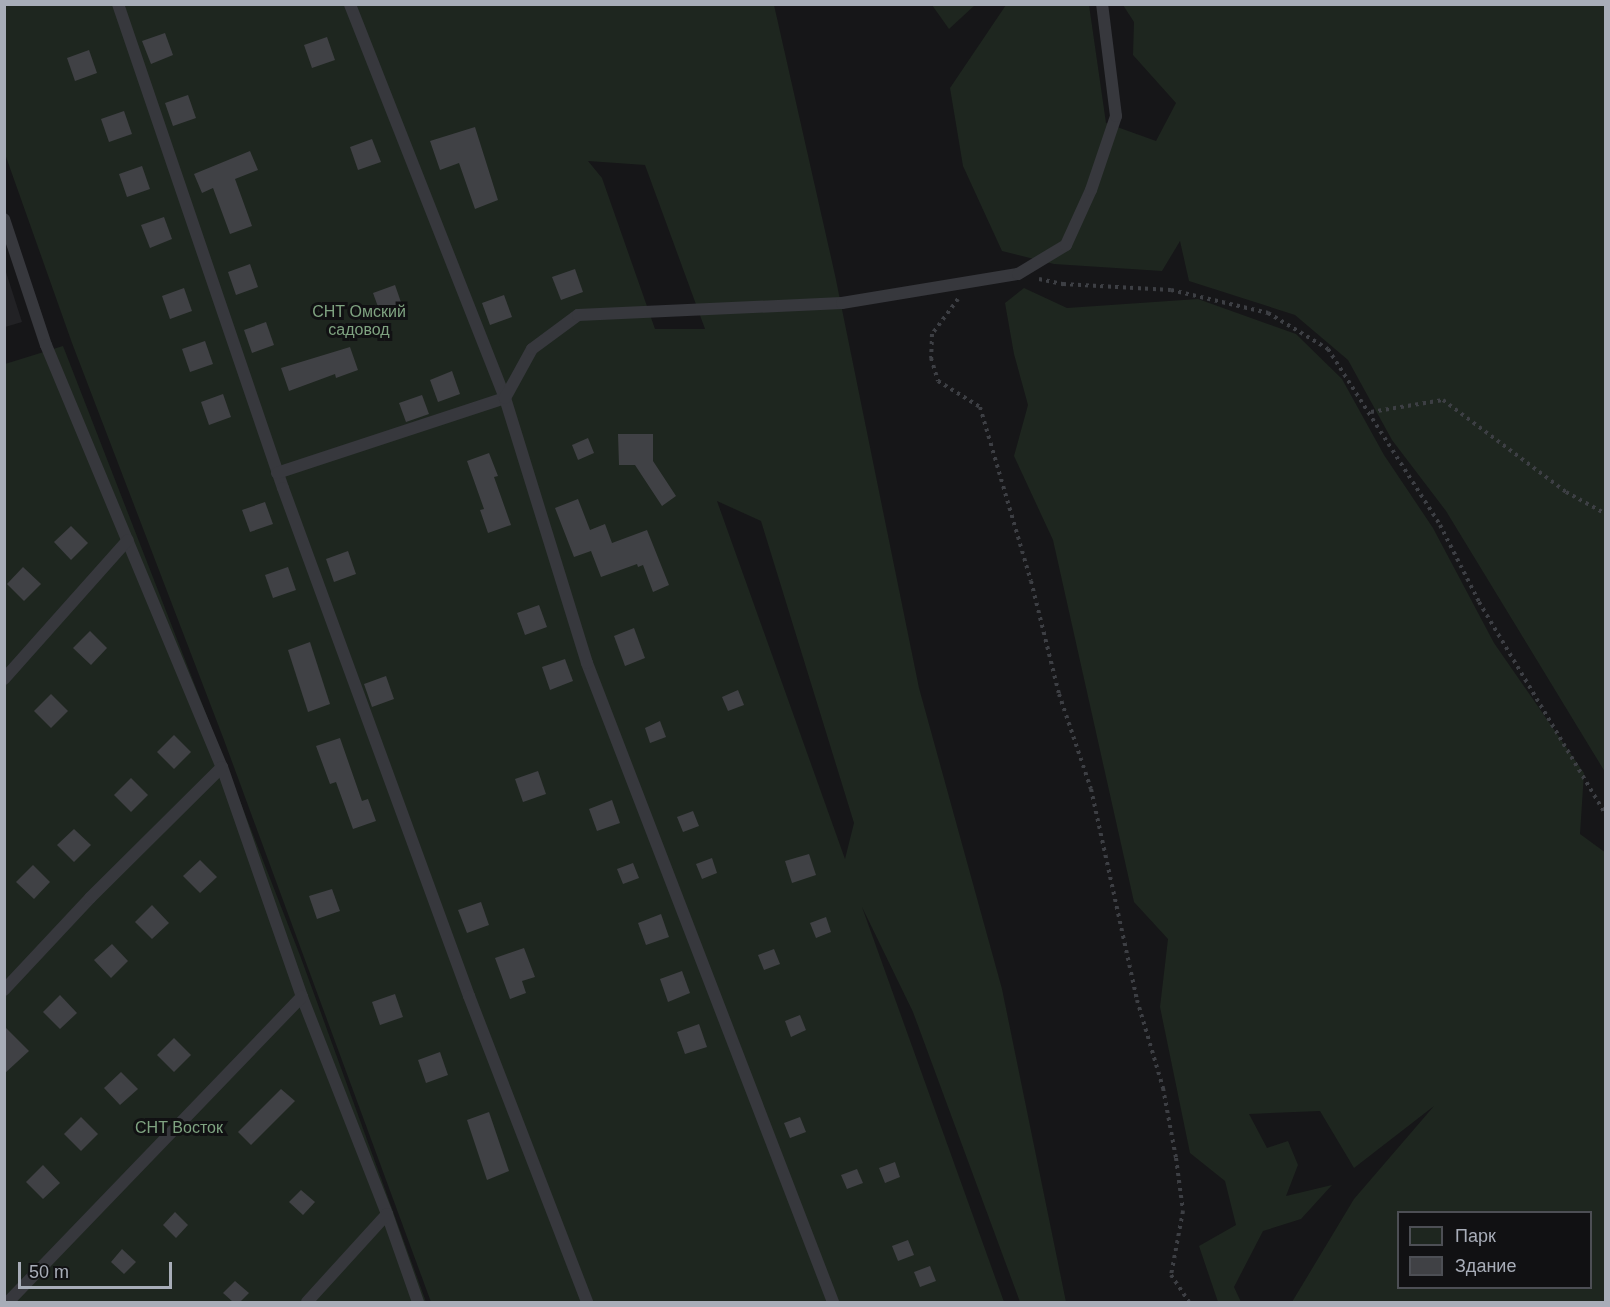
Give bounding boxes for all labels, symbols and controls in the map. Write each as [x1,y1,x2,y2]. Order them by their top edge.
park label: СНТ Омский садовод [312,302,406,340]
park label: СНТ Восток [135,1118,223,1138]
legend [1397,1211,1592,1289]
text: Парк [1455,1226,1496,1246]
scale bar [21,1250,176,1288]
text: Здание [1455,1256,1516,1276]
text: 50 m [29,1262,69,1282]

